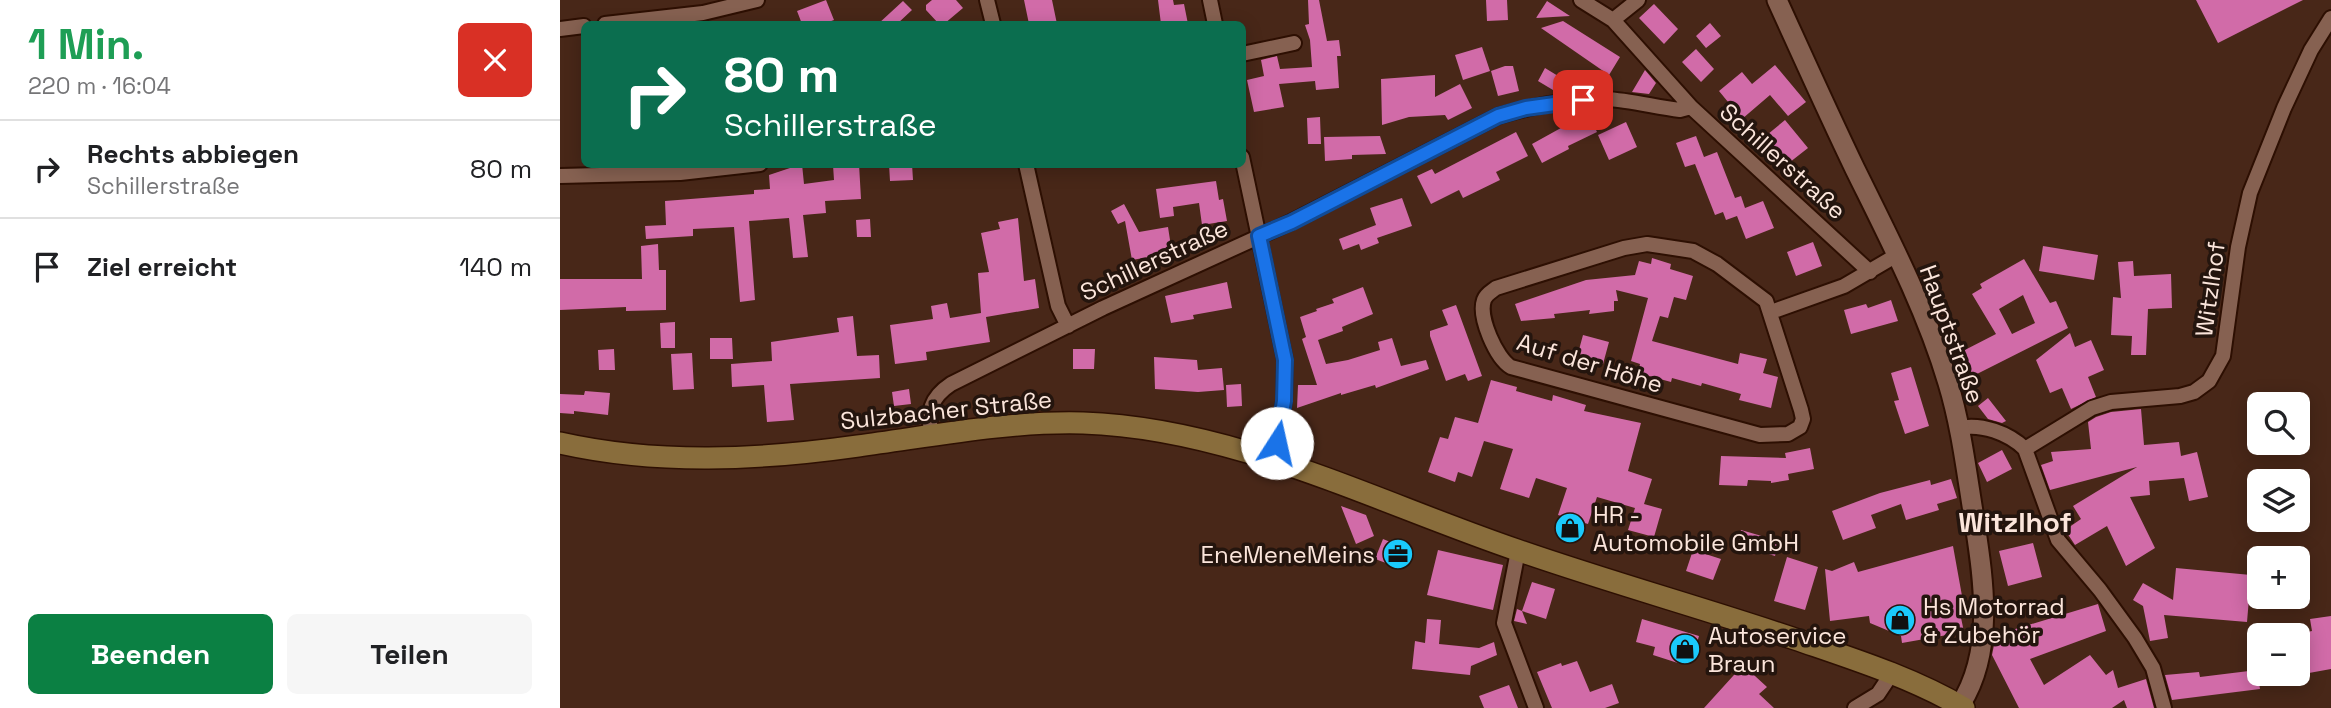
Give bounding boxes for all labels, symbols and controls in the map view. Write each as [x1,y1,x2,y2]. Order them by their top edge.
text: 1 Min. [28,18,144,71]
button: close [458,23,532,97]
text: 80 m [724,44,839,106]
icon: right [609,49,700,140]
pin [1553,70,1613,130]
text: 220 m · 16:04 [28,71,171,101]
icon: arrive [1564,81,1602,119]
street label: Schillerstraße [1713,96,1853,226]
text: Schillerstraße [724,105,937,145]
text: Rechts abbiegen [87,137,299,171]
icon: right [28,150,66,188]
text: 80 m [470,152,532,186]
text: Schillerstraße [87,171,240,201]
street label: Schillerstraße [1075,212,1233,308]
street label: Witzlhof [2188,239,2232,339]
icon: arrive [28,248,66,286]
text: Ziel erreicht [87,250,237,284]
text: 140 m [459,250,532,284]
street label: Hauptstraße [1913,261,1991,407]
street label: Auf der Höhe [1513,326,1667,400]
street label: Sulzbacher Straße [839,383,1053,437]
map controls [2247,392,2310,686]
button: search [2247,392,2310,455]
position arrow [1240,406,1314,480]
button: layers [2247,469,2310,532]
place label: HR - Automobile GmbH [1593,499,1799,558]
district label: Witzlhof [1958,504,2072,540]
shop icon: HR - Automobile GmbH [1553,511,1587,545]
office icon: EneMeneMeins [1381,537,1415,571]
place label: EneMeneMeins [1200,539,1375,570]
button: + [2247,546,2310,609]
place label: Hs Motorrad & Zubehör [1923,591,2065,650]
shop icon: Hs Motorrad & Zubehör [1883,603,1917,637]
button: Beenden [28,614,273,694]
button: Teilen [287,614,532,694]
place label: Autoservice Braun [1708,620,1847,679]
button: − [2247,623,2310,686]
shop icon: Autoservice Braun [1668,632,1702,666]

